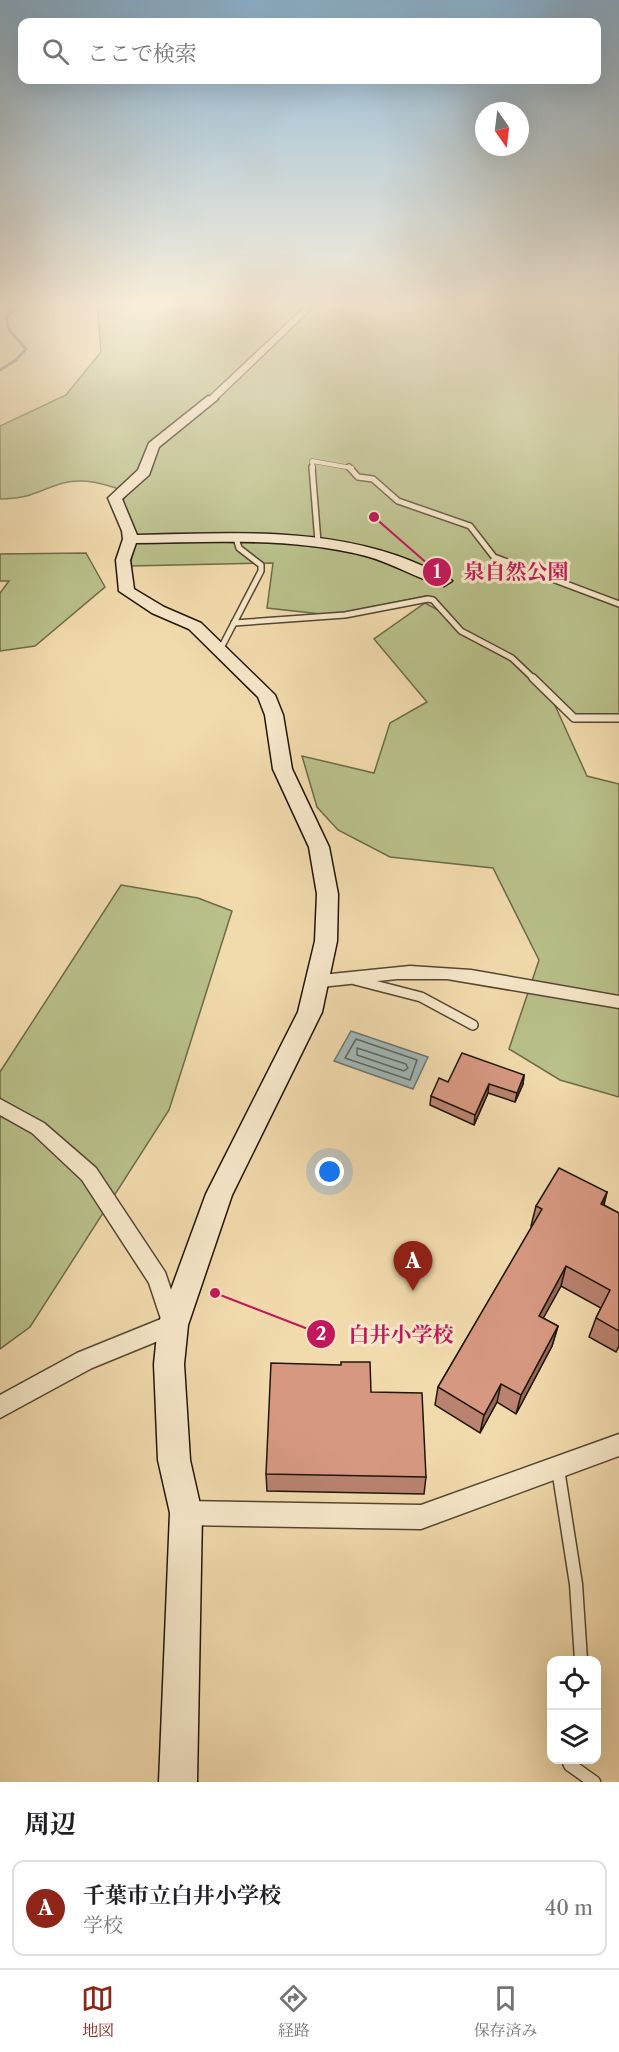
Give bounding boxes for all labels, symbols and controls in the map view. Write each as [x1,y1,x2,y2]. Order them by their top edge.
search box [18,18,601,84]
icon: search [39,35,72,68]
text: ここで検索 [87,40,197,67]
north arrow [475,102,529,156]
callout: 泉自然公園 [422,553,581,592]
text: 泉自然公園 [464,559,569,584]
text: 1 [433,561,441,583]
your location [315,1157,344,1186]
pin: A [394,1242,432,1291]
callout: 白井小学校 [306,1315,465,1354]
text: 白井小学校 [349,1322,454,1347]
text: 2 [316,1323,326,1345]
map controls [547,1656,601,1764]
button: locate [547,1656,601,1710]
button: layers [547,1710,601,1764]
text: 周辺 [24,1808,76,1840]
text: 千葉市立白井小学校 [83,1882,281,1909]
text: A [38,1896,53,1920]
text: 40 m [545,1896,593,1920]
text: 学校 [83,1913,123,1937]
tab: 地図 [81,1982,114,2041]
tab: 経路 [277,1982,310,2041]
tab: 保存済み [473,1982,537,2041]

